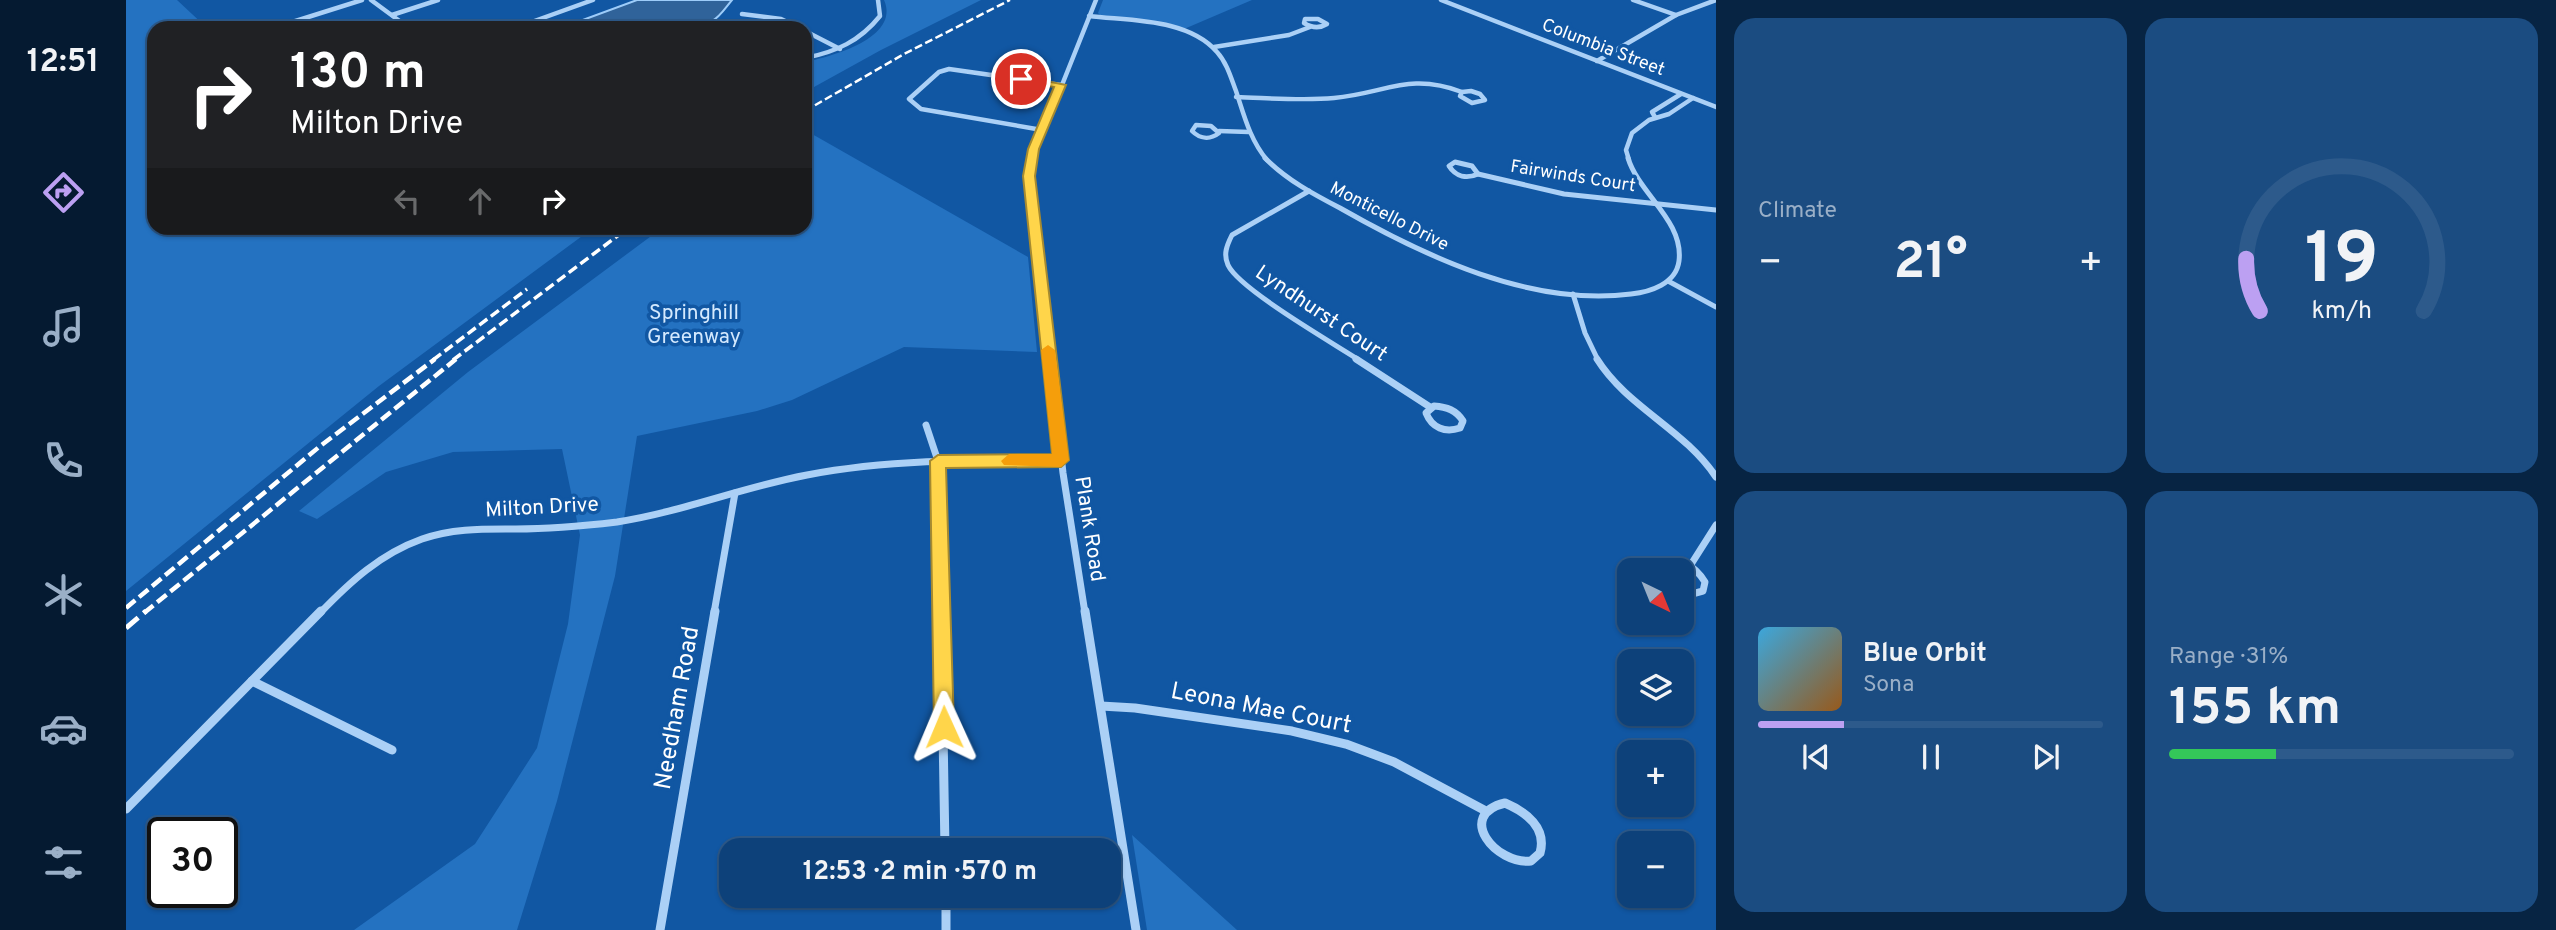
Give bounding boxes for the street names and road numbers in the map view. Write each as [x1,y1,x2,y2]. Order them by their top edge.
street label: Columbia Street [1538,14,1668,82]
street label: Fairwinds Court [1509,156,1637,198]
street label: Monticello Drive [1326,177,1452,257]
street label: Lyndhurst Court [1250,260,1392,368]
street label: Plank Road [1067,474,1111,584]
street label: Milton Drive [485,492,599,524]
street label: Needham Road [649,624,707,792]
street label: Leona Mae Court [1168,677,1354,741]

